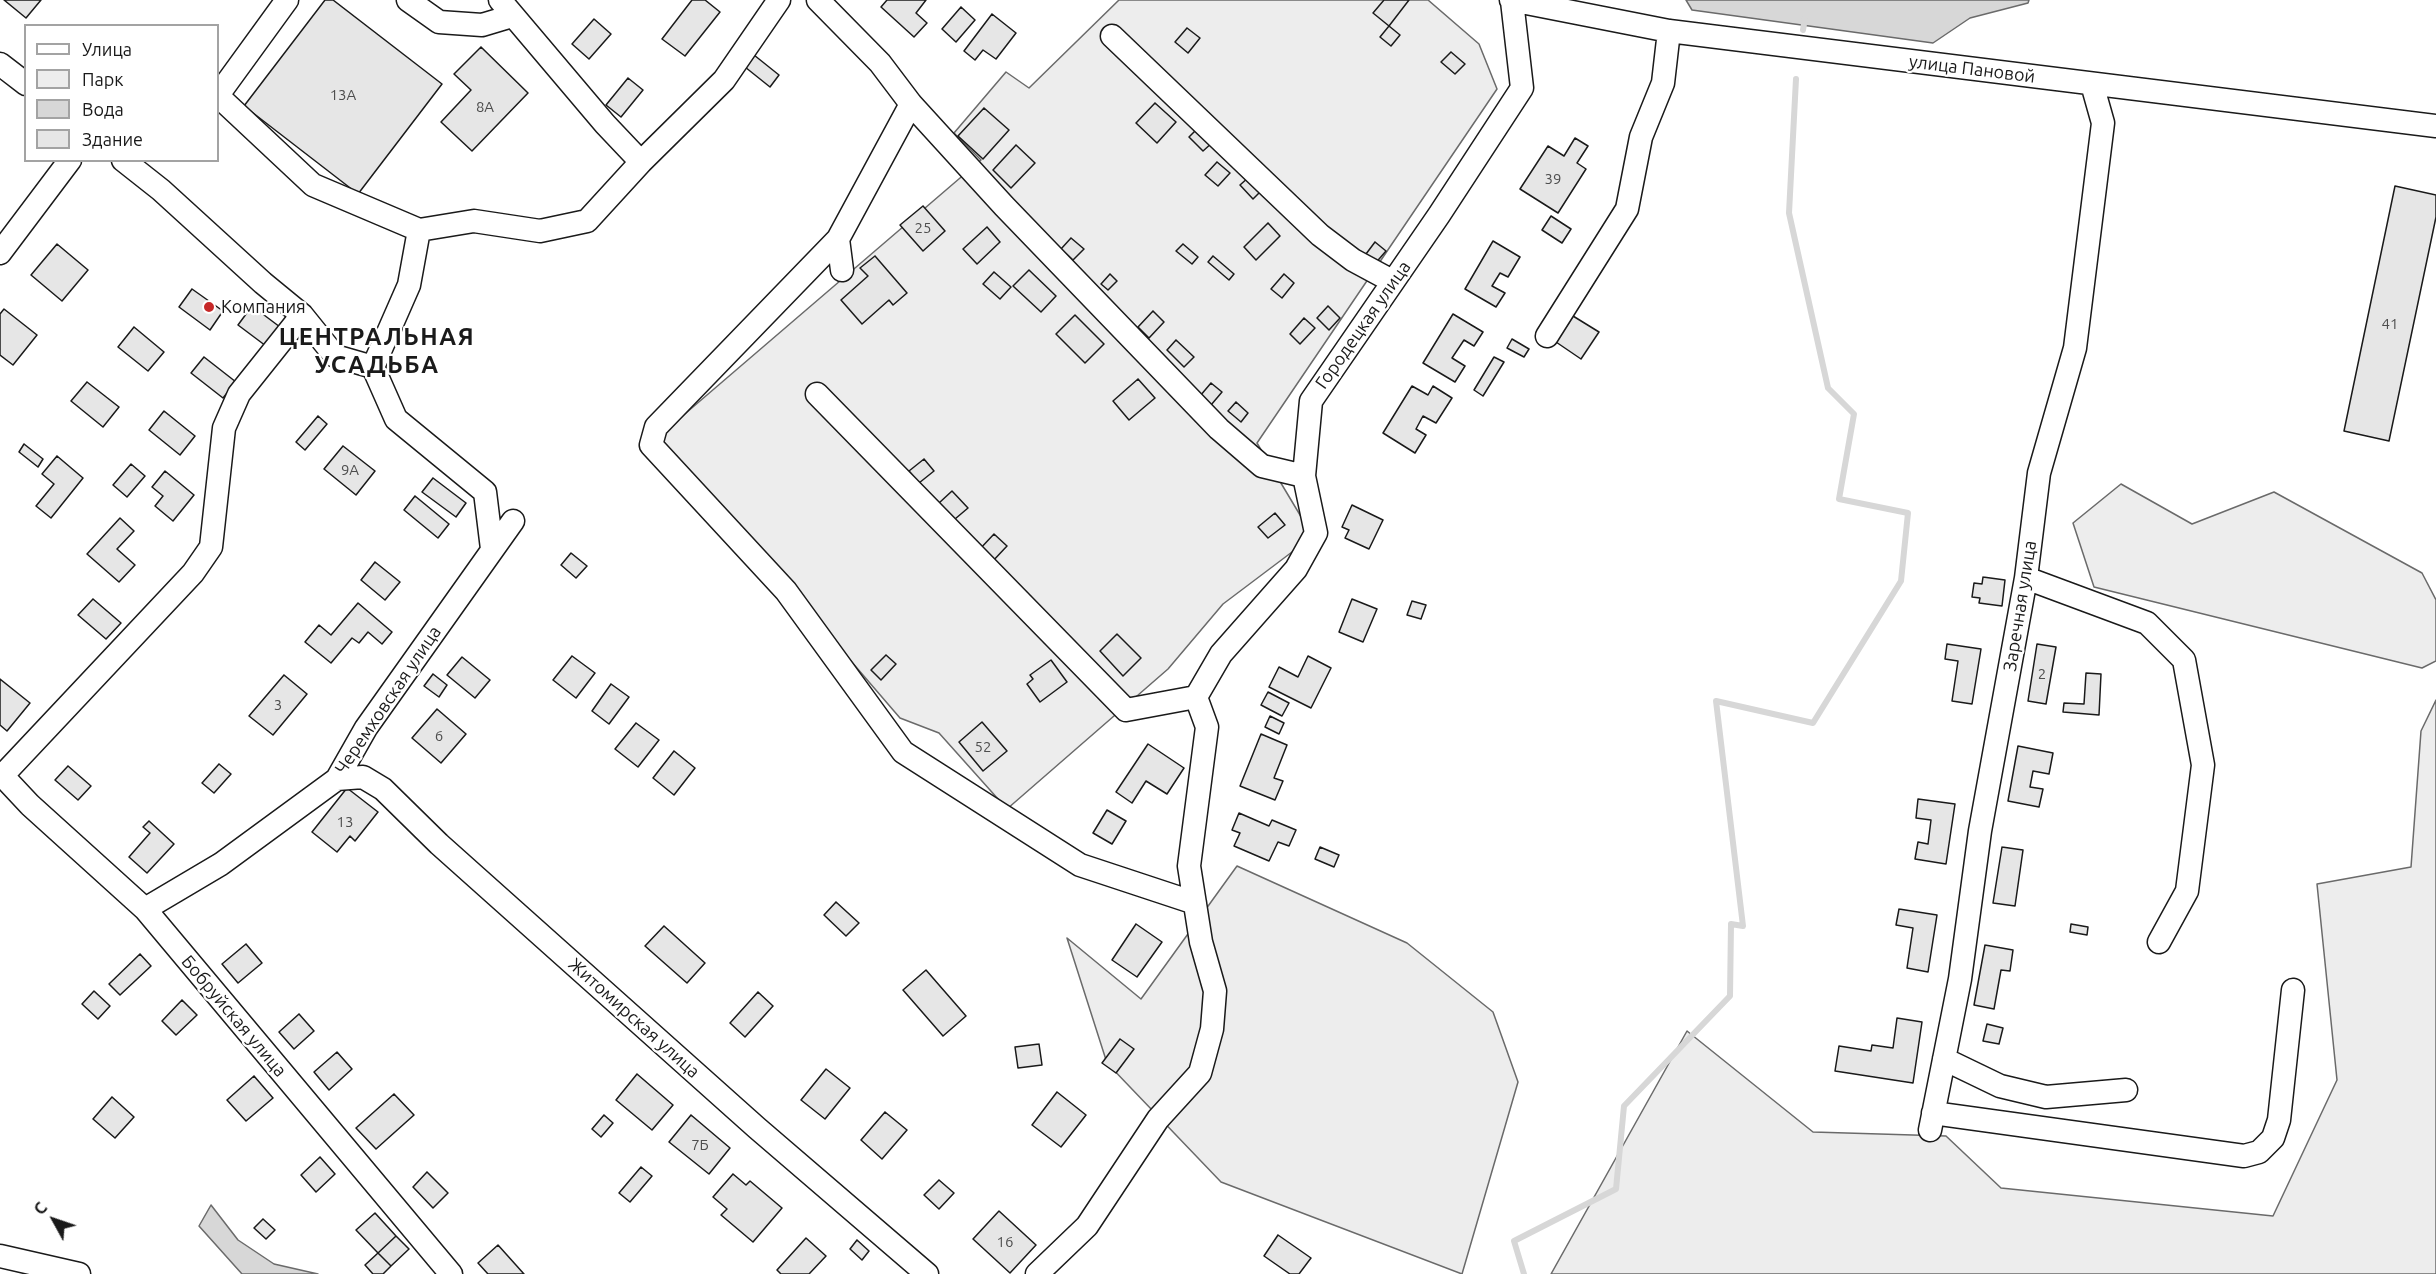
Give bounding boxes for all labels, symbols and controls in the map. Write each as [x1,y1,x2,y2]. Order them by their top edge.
legend [24,24,219,162]
text: Улица [82,39,132,59]
street label: улица Пановой [1908,51,2036,87]
text: Парк [82,69,123,89]
house number: 13А [330,86,356,104]
house number: 8А [476,98,494,116]
text: Вода [82,99,124,119]
text: Здание [82,129,143,149]
house number: 39 [1545,170,1561,188]
house number: 25 [915,219,931,237]
street label: Городецкая улица [1311,257,1415,393]
place label: Компания [221,296,306,318]
marker: Компания [202,300,216,314]
house number: 41 [2382,315,2398,333]
district label: ЦЕНТРАЛЬНАЯ УСАДЬБА [279,323,475,379]
house number: 9А [341,461,359,479]
street label: Заречная улица [1999,539,2041,673]
street label: Черемховская улица [330,622,446,778]
house number: 2 [2038,665,2046,683]
house number: 3 [274,696,282,714]
house number: 6 [435,727,443,745]
house number: 52 [975,738,991,756]
house number: 13 [337,813,353,831]
street label: Бобруйская улица [177,951,291,1081]
street label: Житомирская улица [564,953,704,1083]
house number: 7Б [691,1136,709,1154]
north arrow [24,1190,84,1250]
text: С [30,1199,50,1218]
house number: 16 [997,1233,1013,1251]

